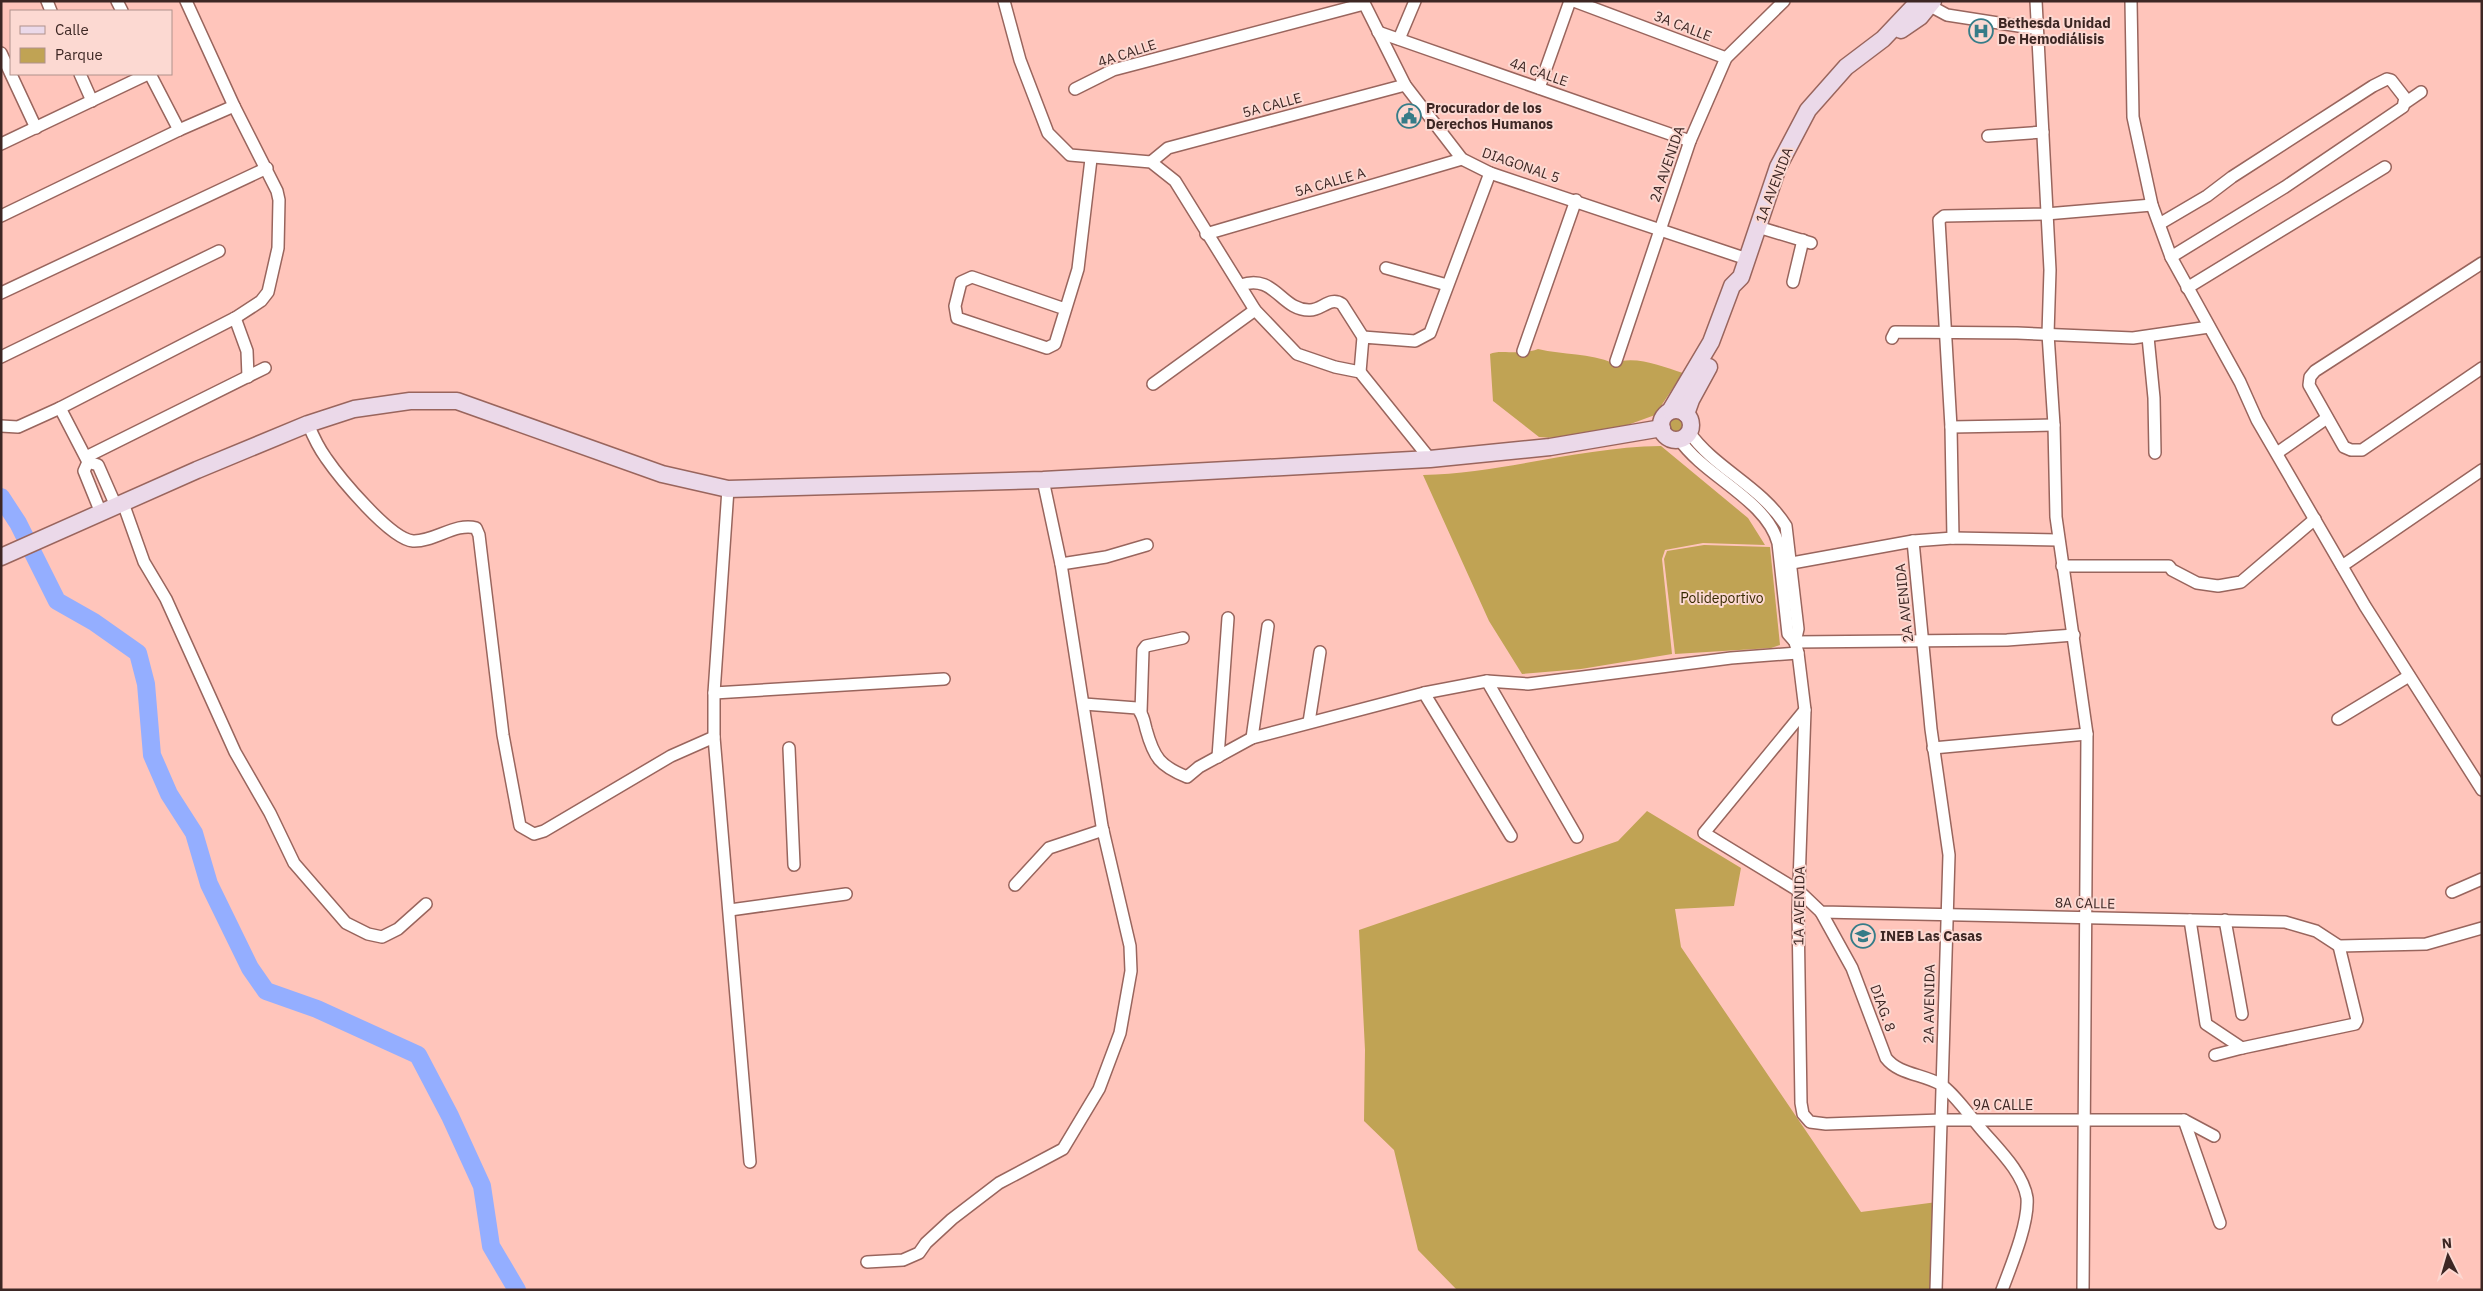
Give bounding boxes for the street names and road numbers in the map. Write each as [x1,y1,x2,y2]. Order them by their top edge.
street label: 3A CALLE [1652,7,1714,45]
street label: 4A CALLE [1095,35,1159,71]
street label: 4A CALLE [1507,54,1571,90]
street label: 5A CALLE [1240,88,1304,122]
street label: 2A AVENIDA [1646,123,1688,204]
street label: DIAGONAL 5 [1480,143,1562,187]
street label: 1A AVENIDA [1751,145,1797,225]
street label: 5A CALLE A [1293,163,1367,201]
street label: 2A AVENIDA [1891,563,1917,643]
street label: 1A AVENIDA [1789,866,1809,946]
street label: 8A CALLE [2055,893,2115,913]
street label: 2A AVENIDA [1919,964,1939,1044]
street label: DIAG. 8 [1866,982,1900,1034]
street label: 9A CALLE [1973,1096,2033,1114]

